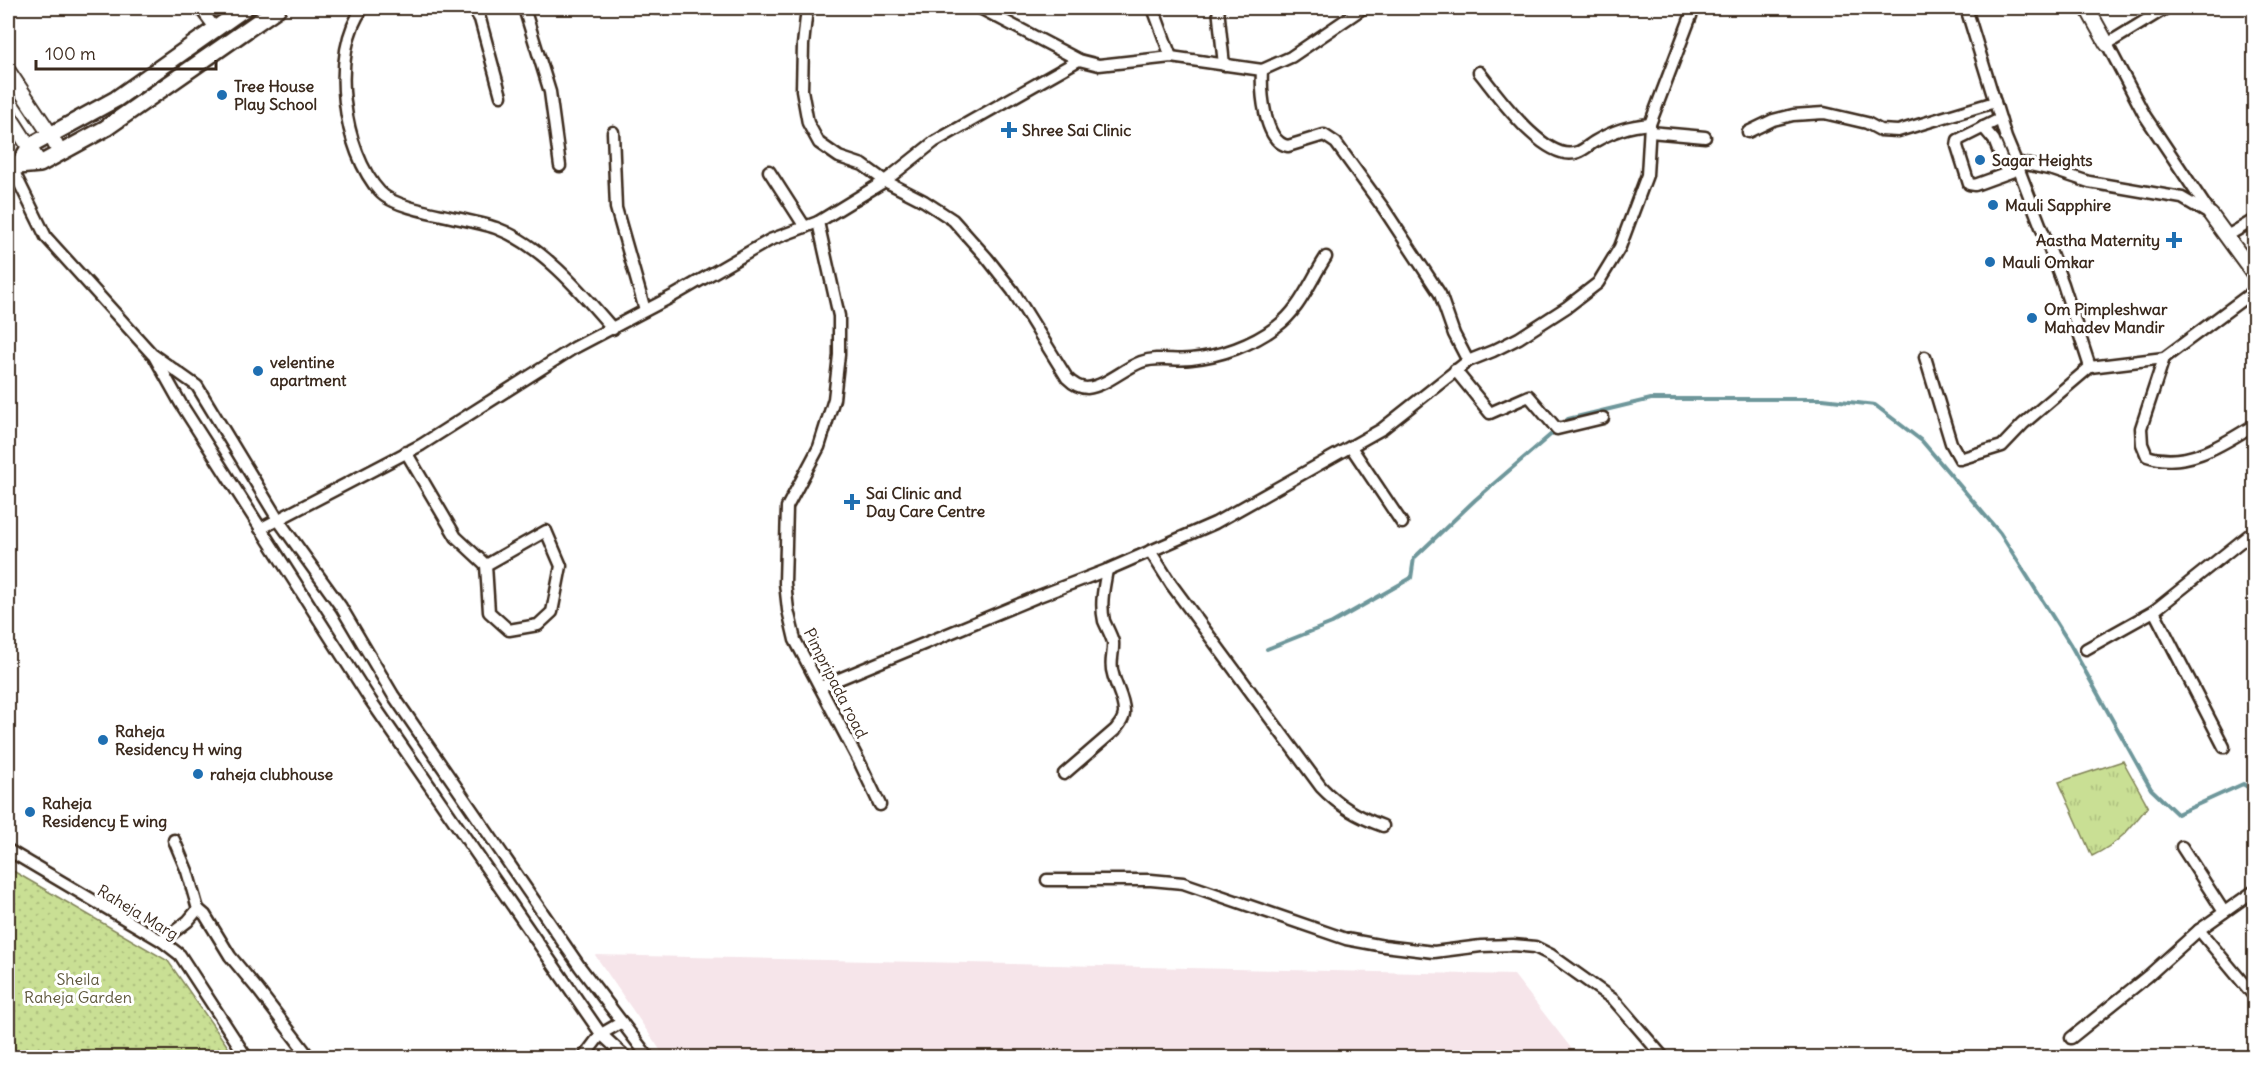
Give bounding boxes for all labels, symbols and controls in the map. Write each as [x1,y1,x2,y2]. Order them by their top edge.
scale bar [36,33,216,71]
text: 100 m [45,42,96,65]
place label: Tree House Play School [234,76,317,115]
marker: Tree House Play School [215,88,229,102]
place label: Shree Sai Clinic [1022,120,1131,140]
marker: Shree Sai Clinic [1000,121,1018,139]
place label: Sagar Heights [1992,150,2093,171]
marker: Sagar Heights [1973,153,1987,167]
place label: Mauli Sapphire [2005,195,2111,216]
marker: Mauli Sapphire [1986,198,2000,212]
place label: Aastha Maternity [2036,230,2160,251]
marker: Aastha Maternity [2165,231,2183,249]
place label: Mauli Omkar [2002,252,2095,272]
marker: Mauli Omkar [1983,255,1997,269]
place label: Om Pimpleshwar Mahadev Mandir [2044,299,2168,337]
marker: Om Pimpleshwar Mahadev Mandir [2025,311,2039,325]
place label: velentine apartment [270,352,347,391]
marker: velentine apartment [251,364,265,378]
place label: Sai Clinic and Day Care Centre [866,483,986,522]
marker: Sai Clinic and Day Care Centre [843,493,861,511]
street label: Pimpripada road [800,625,872,741]
place label: Raheja Residency H wing [115,721,242,760]
marker: Raheja Residency H wing [96,733,110,747]
place label: raheja clubhouse [210,764,334,784]
marker: raheja clubhouse [191,767,205,781]
place label: Raheja Residency E wing [42,793,167,832]
marker: Raheja Residency E wing [23,805,37,819]
street label: Raheja Marg [94,880,182,944]
park label: Sheila Raheja Garden [24,969,132,1007]

